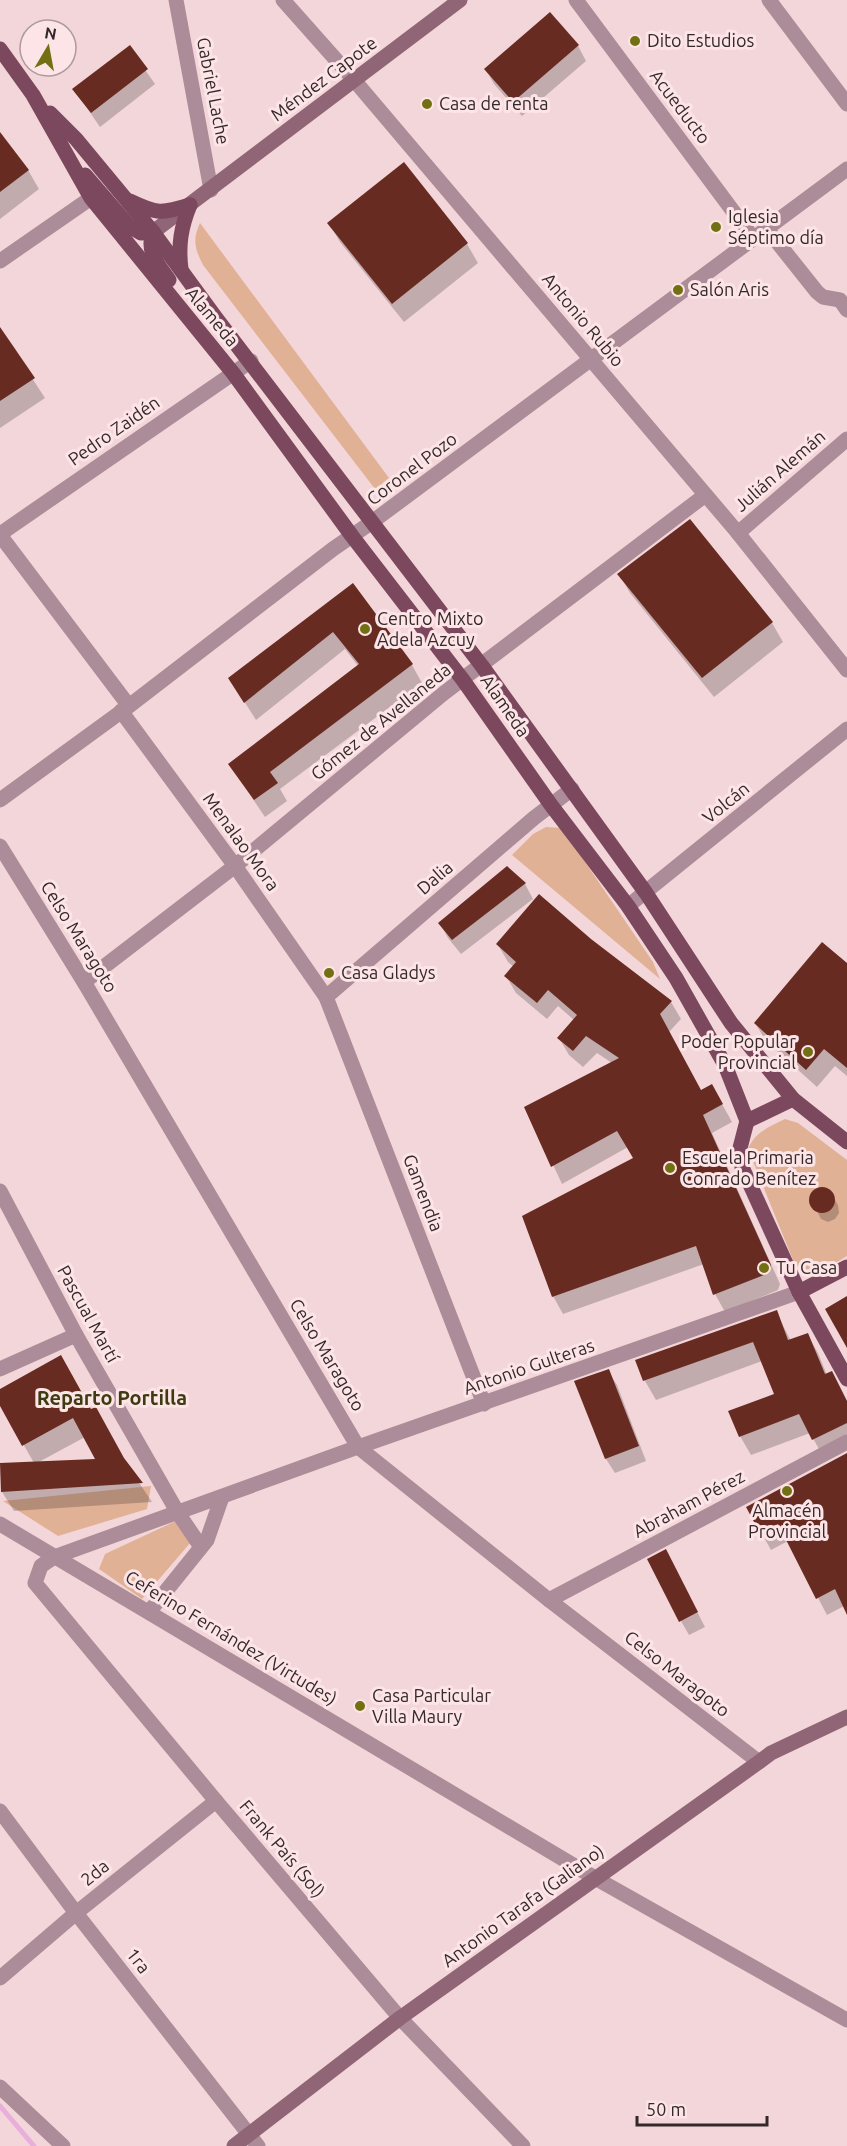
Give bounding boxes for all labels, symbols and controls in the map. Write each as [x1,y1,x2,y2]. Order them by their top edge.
north arrow [18,18,78,78]
text: N [43,23,58,43]
place label: Dito Estudios [647,30,754,50]
street label: Méndez Capote [267,32,380,124]
marker: Dito Estudios [628,34,642,48]
street label: Gabriel Lache [194,36,234,146]
street label: Acueducto [647,66,715,147]
place label: Casa de renta [439,93,548,113]
marker: Casa de renta [420,97,434,111]
place label: Iglesia Séptimo día [728,206,824,247]
marker: Iglesia Séptimo día [709,220,723,234]
street label: Antonio Rubio [539,269,629,370]
place label: Salón Aris [690,279,769,299]
street label: Alameda [182,283,243,350]
marker: Salón Aris [671,283,685,297]
street label: Pedro Zaidén [64,391,163,469]
street label: Julián Alemán [730,426,829,515]
street label: Coronel Pozo [362,428,460,509]
place label: Centro Mixto Adela Azcuy [377,608,483,649]
marker: Centro Mixto Adela Azcuy [358,622,372,636]
street label: Gómez de Avellaneda [307,659,454,784]
street label: Alameda [477,671,534,740]
street label: Volcán [698,777,753,827]
street label: Menalao Mora [200,789,284,894]
street label: Dalia [413,856,456,898]
street label: Celso Maragoto [38,877,122,996]
place label: Casa Gladys [341,962,436,982]
marker: Casa Gladys [322,966,336,980]
place label: Poder Popular Provincial [681,1031,796,1072]
marker: Poder Popular Provincial [801,1045,815,1059]
place label: Escuela Primaria Conrado Benítez [682,1147,816,1188]
street label: Gamendia [400,1151,448,1234]
marker: Escuela Primaria Conrado Benítez [663,1161,677,1175]
place label: Tu Casa [776,1257,837,1277]
marker: Tu Casa [757,1261,771,1275]
street label: Pascual Martí [54,1262,124,1366]
street label: Celso Maragoto [286,1295,369,1414]
street label: Antonio Gulteras [461,1334,597,1398]
district label: Reparto Portilla [37,1386,187,1409]
street label: Abraham Pérez [630,1465,747,1541]
marker: Almacén Provincial [780,1484,794,1498]
place label: Almacén Provincial [748,1500,826,1541]
street label: Ceferino Fernández (Virtudes) [122,1566,341,1709]
street label: Celso Maragoto [621,1626,734,1720]
place label: Casa Particular Villa Maury [372,1685,491,1726]
marker: Casa Particular Villa Maury [353,1699,367,1713]
street label: Frank País (Sol) [236,1796,329,1902]
street label: Antonio Tarafa (Galiano) [438,1840,608,1971]
street label: 2da [76,1855,112,1889]
street label: 1ra [123,1944,155,1977]
scale bar [637,2089,768,2127]
text: 50 m [646,2099,686,2119]

